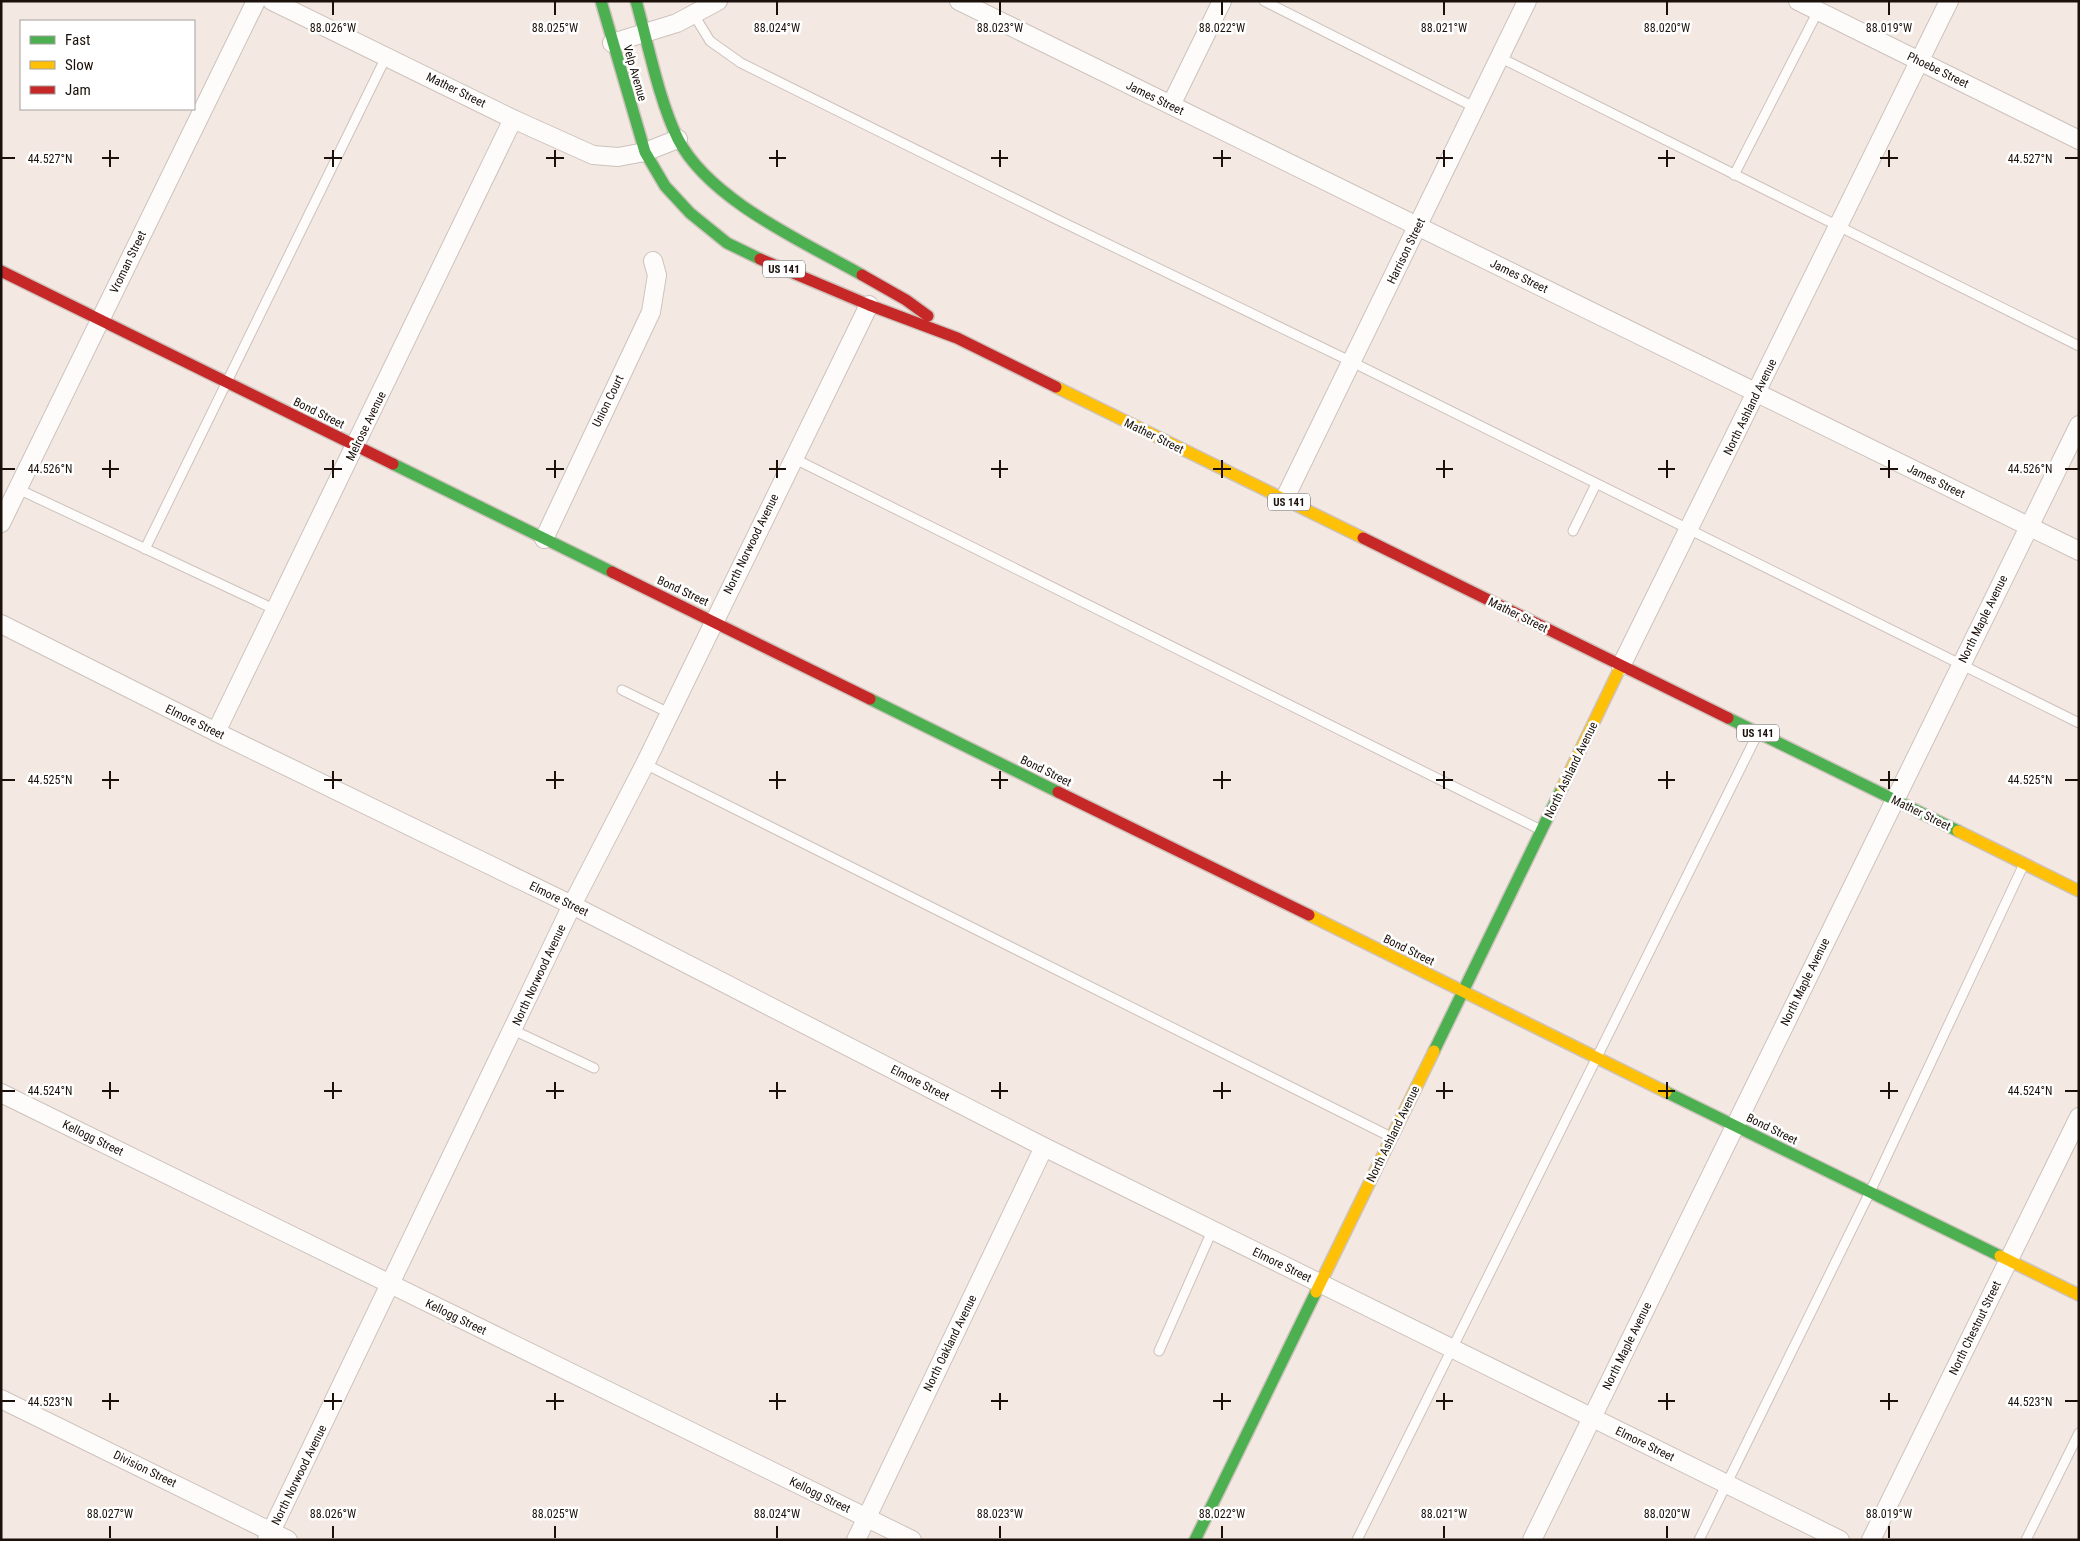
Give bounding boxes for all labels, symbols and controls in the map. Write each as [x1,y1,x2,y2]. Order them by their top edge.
legend [20,20,195,110]
text: 88.026°W [310,21,356,35]
text: 88.025°W [532,21,578,35]
text: 88.024°W [754,21,800,35]
text: 88.023°W [977,21,1023,35]
text: 88.022°W [1199,21,1245,35]
text: 88.021°W [1421,21,1467,35]
text: 88.020°W [1644,21,1690,35]
text: 88.019°W [1866,21,1912,35]
text: Fast [65,31,90,49]
street label: Velp Avenue [620,43,650,103]
street label: Phoebe Street [1905,49,1971,91]
text: Slow [65,56,94,74]
street label: Mather Street [424,70,488,111]
street label: James Street [1124,78,1187,118]
text: Jam [65,81,91,99]
text: 44.527°N [28,152,72,166]
text: 44.527°N [2008,152,2052,166]
street label: Harrison Street [1384,215,1428,286]
street label: Vroman Street [107,228,149,295]
street label: James Street [1488,256,1551,296]
road number: US 141 [763,260,805,278]
street label: North Ashland Avenue [1721,356,1780,457]
street label: Union Court [589,372,627,429]
street label: Melrose Avenue [343,389,389,463]
street label: Bond Street [291,395,347,432]
street label: Mather Street [1122,416,1186,457]
street label: James Street [1905,461,1968,501]
text: 44.526°N [28,462,72,476]
text: 44.526°N [2008,462,2052,476]
street label: North Norwood Avenue [721,491,782,596]
road number: US 141 [1268,494,1310,511]
street label: North Maple Avenue [1956,572,2010,665]
street label: Bond Street [655,573,711,609]
street label: Mather Street [1486,595,1550,636]
street label: Elmore Street [163,702,227,742]
street label: North Ashland Avenue [1542,719,1601,820]
road number: US 141 [1737,724,1779,741]
street label: Bond Street [1018,753,1074,790]
text: 44.525°N [28,773,72,787]
text: 44.525°N [2008,773,2052,787]
street label: Mather Street [1889,793,1953,834]
street label: Elmore Street [527,879,591,919]
street label: North Norwood Avenue [509,922,569,1028]
street label: Bond Street [1381,932,1437,969]
street label: North Maple Avenue [1778,935,1832,1028]
street label: Elmore Street [888,1062,952,1104]
street label: North Ashland Avenue [1364,1083,1423,1184]
text: 44.524°N [28,1084,72,1098]
text: 44.524°N [2008,1084,2052,1098]
street label: Bond Street [1744,1111,1800,1148]
street label: Kellogg Street [60,1117,126,1159]
street label: Elmore Street [1250,1245,1314,1285]
street label: North Chestnut Street [1946,1278,2004,1377]
street label: North Oakland Avenue [921,1292,980,1393]
street label: Kellogg Street [423,1296,489,1338]
street label: North Maple Avenue [1600,1299,1654,1392]
text: 44.523°N [28,1395,72,1409]
text: 44.523°N [2008,1395,2052,1409]
street label: North Norwood Avenue [269,1422,330,1527]
street label: Elmore Street [1613,1424,1677,1464]
street label: Division Street [111,1448,179,1490]
street label: Kellogg Street [787,1474,853,1516]
text: 88.027°W [87,1507,133,1521]
text: 88.026°W [310,1507,356,1521]
text: 88.025°W [532,1507,578,1521]
text: 88.024°W [754,1507,800,1521]
text: 88.023°W [977,1507,1023,1521]
text: 88.022°W [1199,1507,1245,1521]
text: 88.021°W [1421,1507,1467,1521]
text: 88.020°W [1644,1507,1690,1521]
text: 88.019°W [1866,1507,1912,1521]

